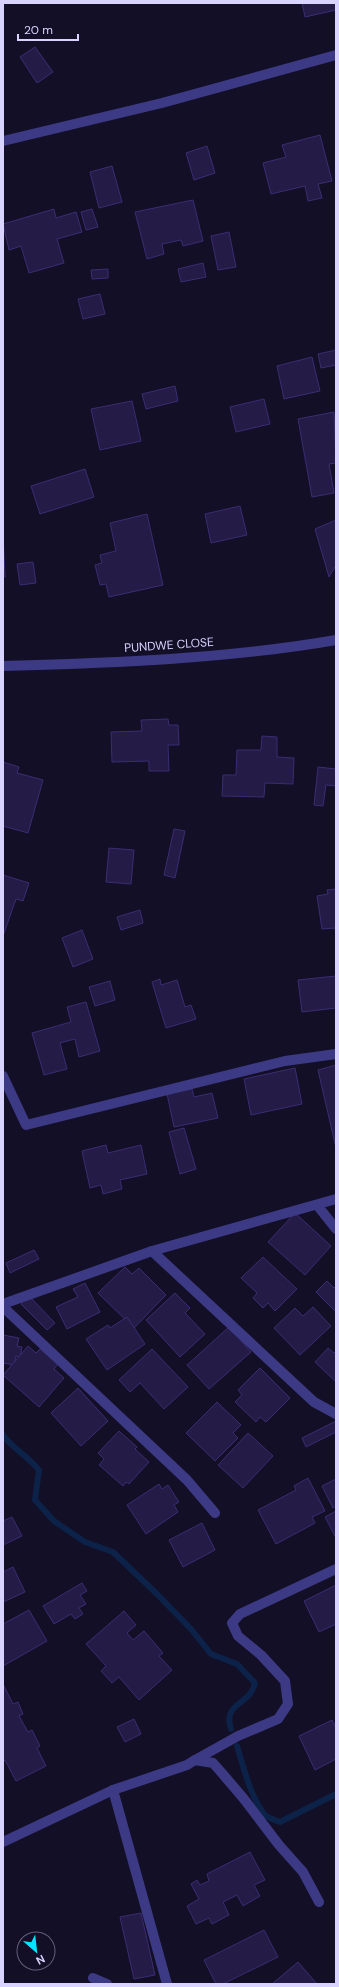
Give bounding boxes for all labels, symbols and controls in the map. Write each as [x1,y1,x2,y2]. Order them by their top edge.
scale bar [18,16,78,42]
text: 20 m [24,22,53,38]
street label: PUNDWE CLOSE [124,634,215,656]
north arrow [16,1931,56,1971]
text: N [34,1952,48,1968]

